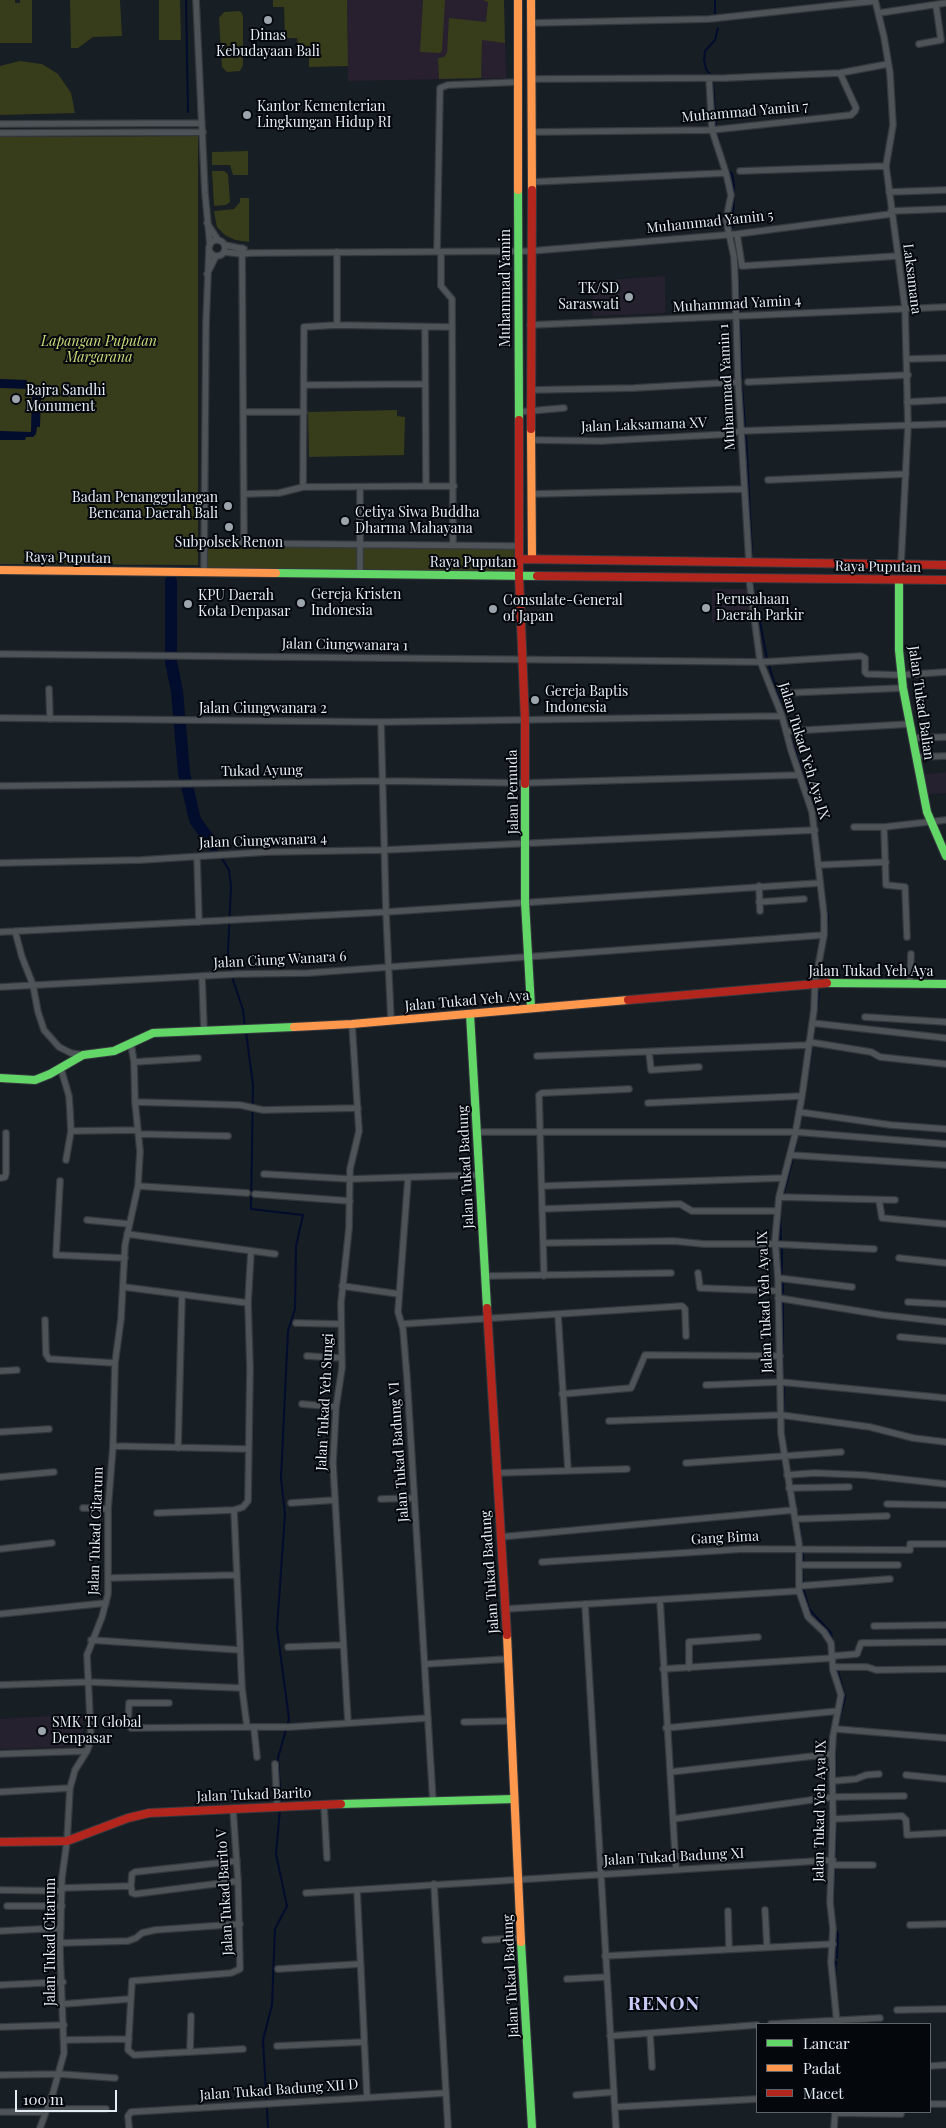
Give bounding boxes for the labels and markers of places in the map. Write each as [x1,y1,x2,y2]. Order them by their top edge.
marker: Dinas Kebudayaan Bali [262,14,274,26]
place label: Dinas Kebudayaan Bali [216,28,320,60]
place label: Kantor Kementerian Lingkungan Hidup RI [257,99,391,132]
marker: Kantor Kementerian Lingkungan Hidup RI [241,109,253,121]
place label: TK/SD Saraswati [558,281,619,314]
marker: TK/SD Saraswati [623,291,635,303]
place label: Bajra Sandhi Monument [26,383,105,416]
marker: Bajra Sandhi Monument [10,393,22,405]
place label: Badan Penanggulangan Bencana Daerah Bali [72,490,218,522]
marker: Badan Penanggulangan Bencana Daerah Bali [222,500,234,512]
place label: Cetiya Siwa Buddha Dharma Mahayana [355,505,479,538]
marker: Cetiya Siwa Buddha Dharma Mahayana [339,515,351,527]
marker: Subpolsek Renon [223,521,235,533]
place label: Subpolsek Renon [175,535,283,551]
place label: Gereja Kristen Indonesia [311,587,401,620]
place label: KPU Daerah Kota Denpasar [198,588,290,620]
place label: Perusahaan Daerah Parkir [716,592,804,624]
place label: Consulate-General of Japan [503,593,623,626]
marker: Gereja Kristen Indonesia [295,597,307,609]
marker: KPU Daerah Kota Denpasar [182,598,194,610]
marker: Perusahaan Daerah Parkir [700,602,712,614]
marker: Consulate-General of Japan [487,603,499,615]
place label: Gereja Baptis Indonesia [545,684,628,716]
marker: Gereja Baptis Indonesia [529,694,541,706]
place label: SMK TI Global Denpasar [52,1715,142,1748]
marker: SMK TI Global Denpasar [36,1725,48,1737]

